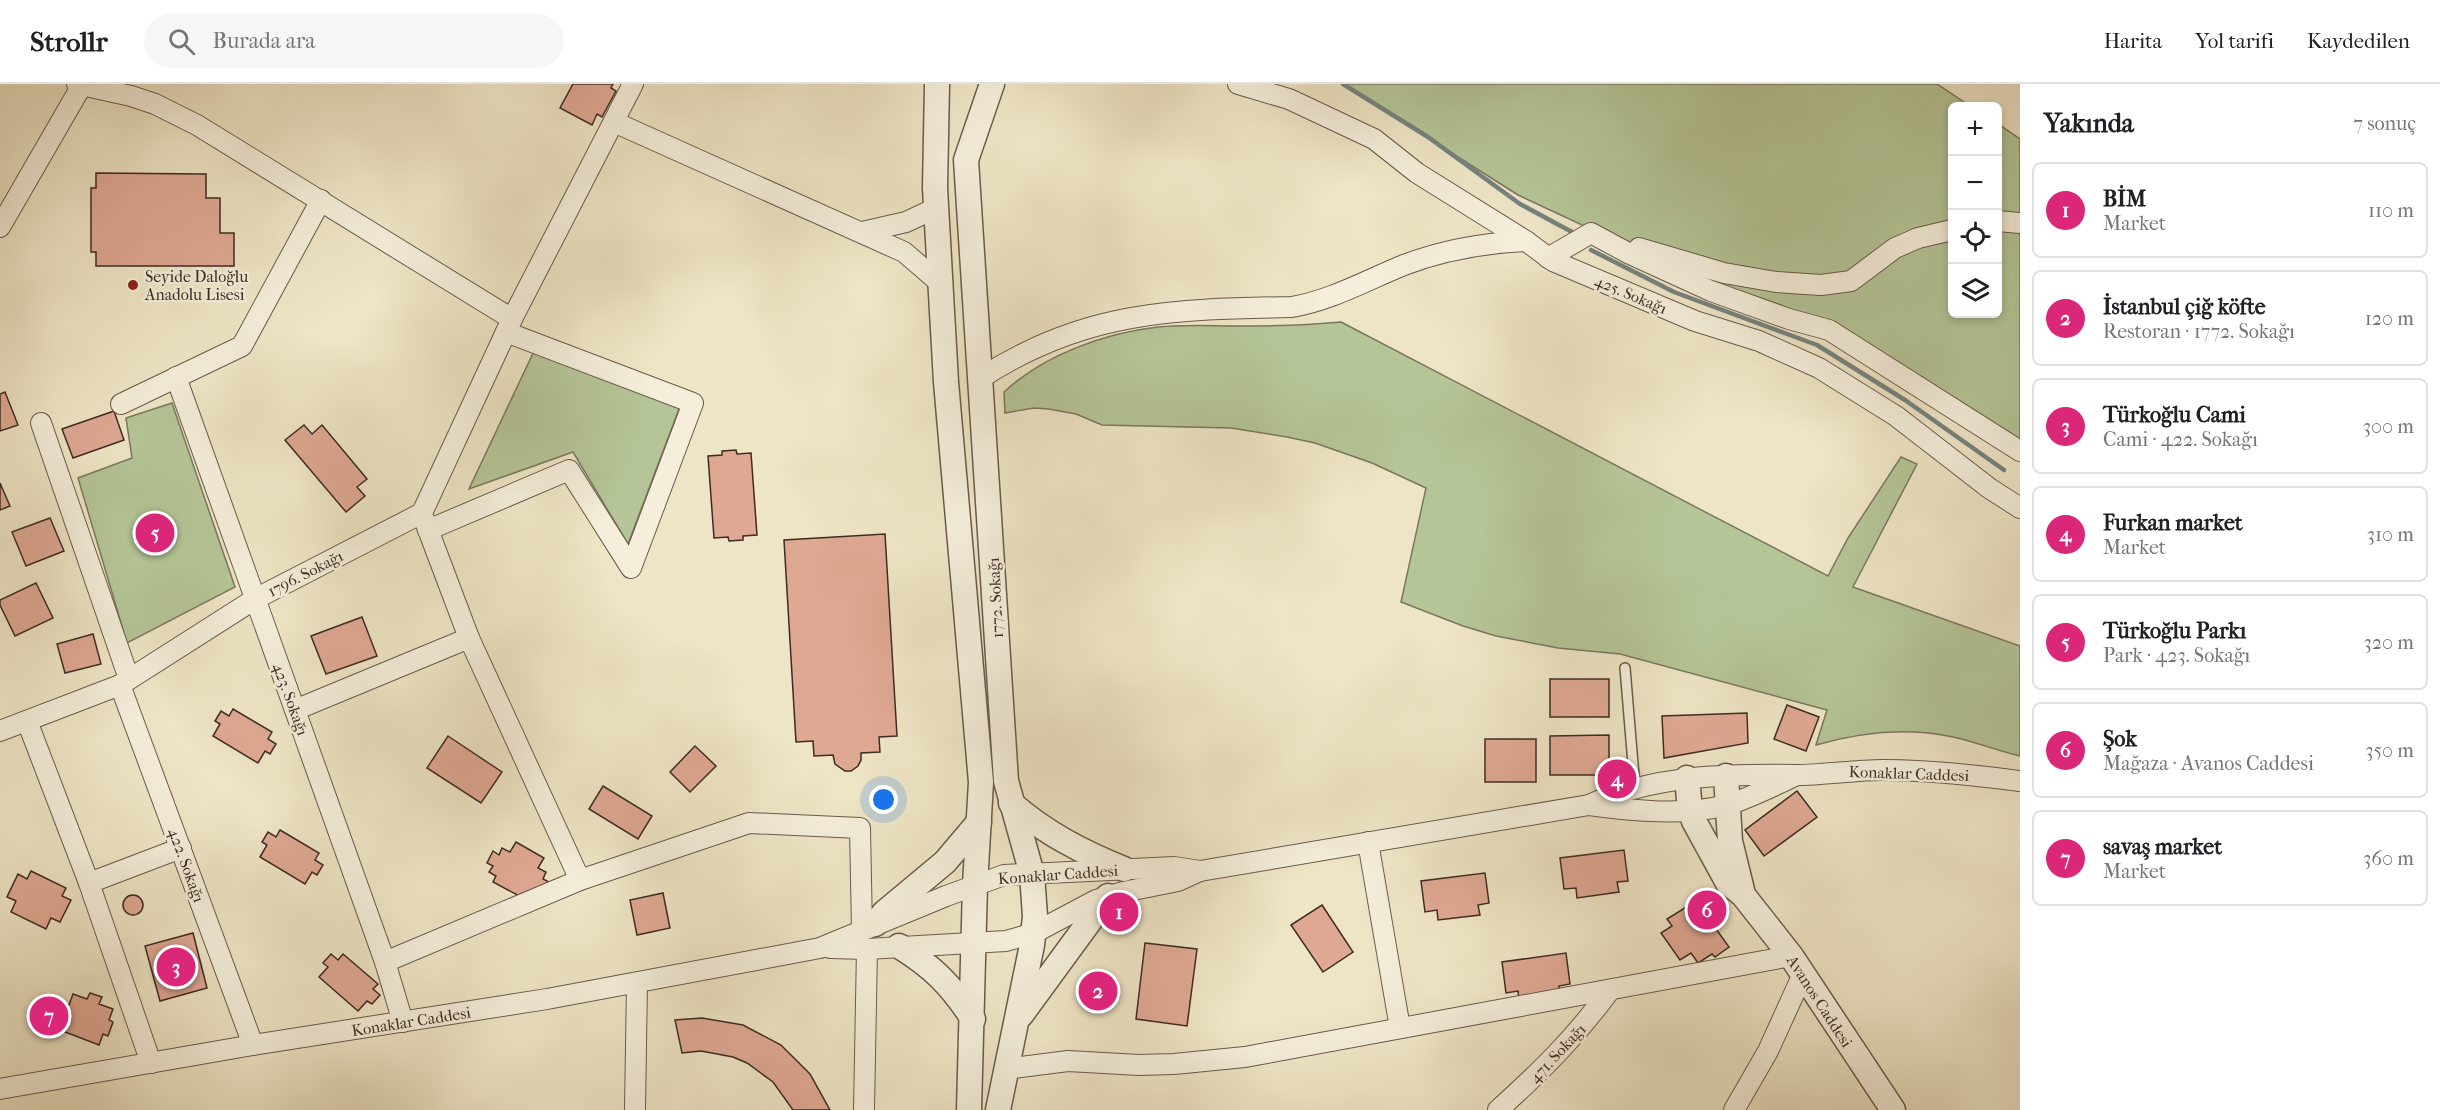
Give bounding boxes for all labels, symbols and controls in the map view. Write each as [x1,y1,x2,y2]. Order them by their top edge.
search box [144,14,564,68]
text: Strollr [30,25,108,58]
icon: search [165,25,198,58]
text: Burada ara [213,28,315,54]
text: Harita [2104,29,2162,53]
text: Yol tarifi [2195,29,2274,53]
text: Kaydedilen [2307,29,2410,53]
map controls [1948,102,2002,318]
button: + [1948,102,2002,156]
text: Yakında [2044,108,2134,139]
text: 7 sonuç [2353,112,2416,135]
button: − [1948,156,2002,210]
text: BİM [2103,186,2146,212]
text: 1 [2062,199,2069,222]
text: 110 m [2368,199,2414,222]
button: locate [1948,210,2002,264]
text: Market [2103,212,2166,235]
button: layers [1948,264,2002,318]
place label: Seyide Daloğlu Anadolu Lisesi [144,267,248,304]
street label: 425. Sokağı [1592,271,1670,318]
marker: Seyide Daloğlu Anadolu Lisesi [126,278,140,292]
text: İstanbul çiğ köfte [2103,294,2266,320]
text: 2 [2060,307,2071,330]
text: 120 m [2365,307,2414,330]
text: Restoran · 1772. Sokağı [2103,320,2295,343]
text: Türkoğlu Cami [2103,402,2246,428]
text: 3 [2061,415,2070,438]
text: 300 m [2363,415,2414,438]
text: Cami · 422. Sokağı [2103,428,2258,451]
pin: 5 [136,510,174,556]
text: Furkan market [2103,510,2243,536]
text: 4 [2060,523,2071,546]
text: 310 m [2367,523,2414,546]
text: Market [2103,536,2166,559]
street label: 1796. Sokağı [264,546,346,601]
street label: 1772. Sokağı [984,557,1007,639]
text: Türkoğlu Parkı [2103,618,2246,644]
text: 5 [2061,631,2070,654]
text: 320 m [2364,631,2414,654]
text: Park · 423. Sokağı [2103,644,2250,667]
street label: 423. Sokağı [269,660,313,738]
text: Şok [2103,726,2137,752]
text: 6 [2060,739,2071,762]
text: 350 m [2365,739,2414,762]
text: Mağaza · Avanos Caddesi [2103,752,2314,775]
pin: 4 [1598,756,1636,802]
street label: Konaklar Caddesi [1848,762,1970,785]
your location [869,785,898,814]
street label: 422. Sokağı [164,825,209,905]
text: savaş market [2103,834,2222,860]
text: 7 [2061,847,2070,870]
text: 360 m [2363,847,2414,870]
text: Market [2103,860,2166,883]
street label: Konaklar Caddesi [997,861,1119,888]
pin: 6 [1688,888,1726,932]
pin: 1 [1100,890,1138,934]
pin: 3 [156,944,195,990]
street label: Avanos Caddesi [1782,951,1857,1051]
pin: 2 [1078,968,1118,1014]
pin: 7 [29,994,68,1038]
street label: Konaklar Caddesi [350,1003,472,1040]
street label: 471. Sokağı [1525,1020,1590,1087]

